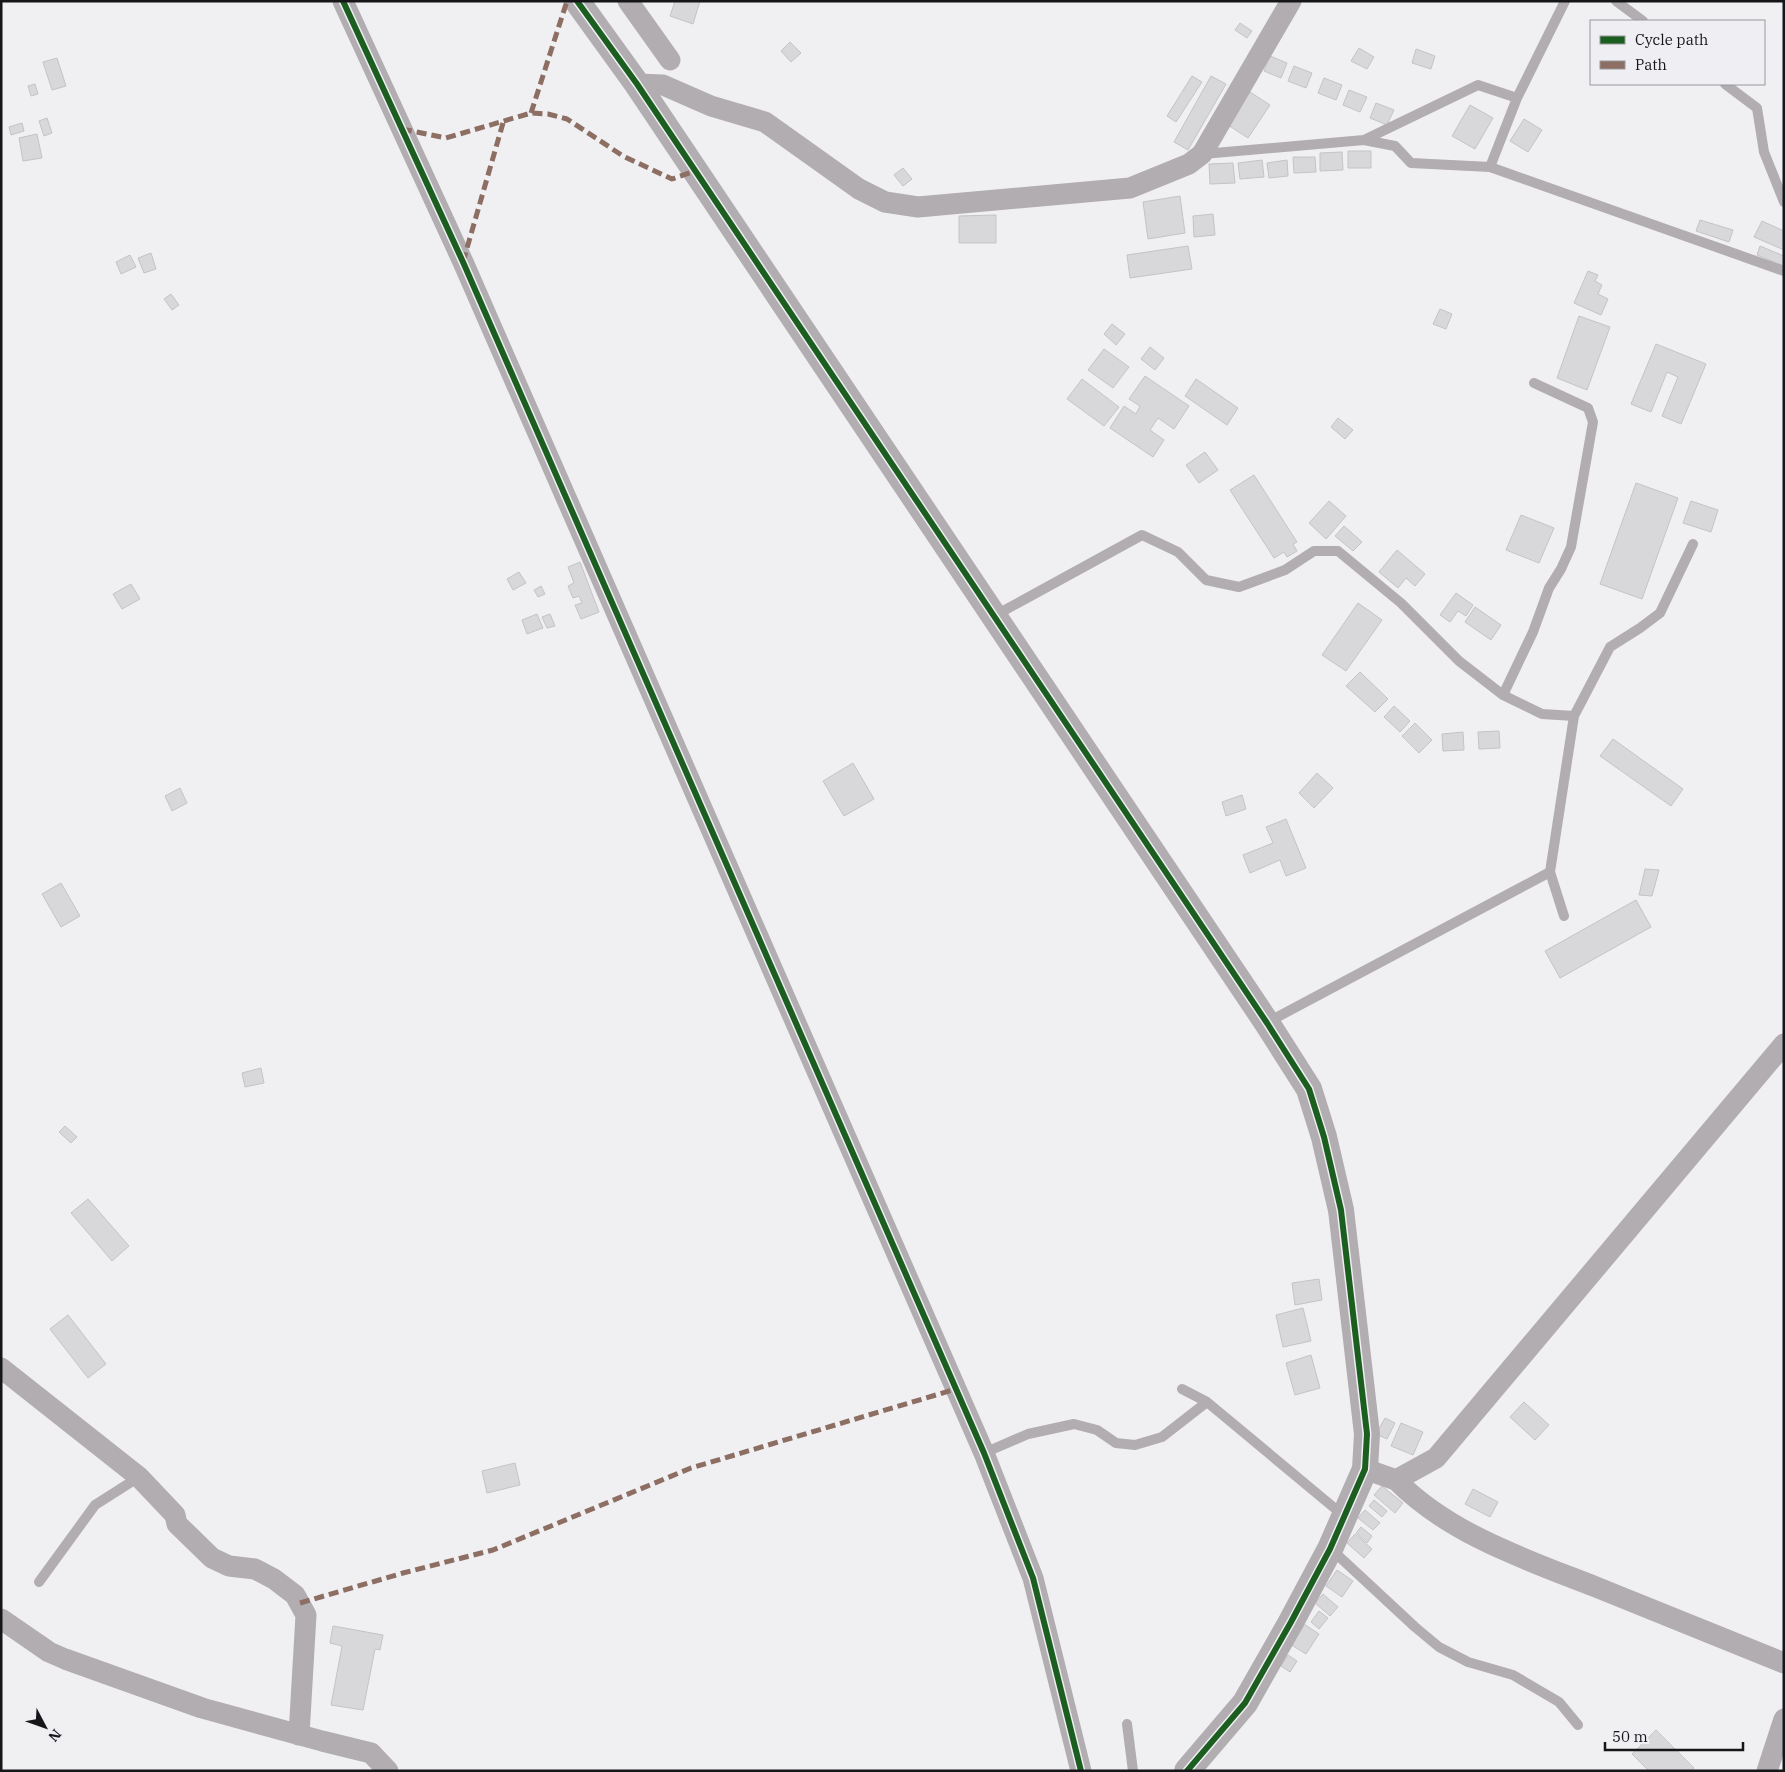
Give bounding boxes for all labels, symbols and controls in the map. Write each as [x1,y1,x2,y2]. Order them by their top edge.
legend [1590,20,1765,85]
text: Cycle path [1635,30,1708,49]
text: Path [1635,55,1667,74]
north arrow [20,1702,70,1752]
scale bar [1605,1720,1742,1752]
text: N [44,1725,65,1746]
text: 50 m [1612,1727,1648,1746]

